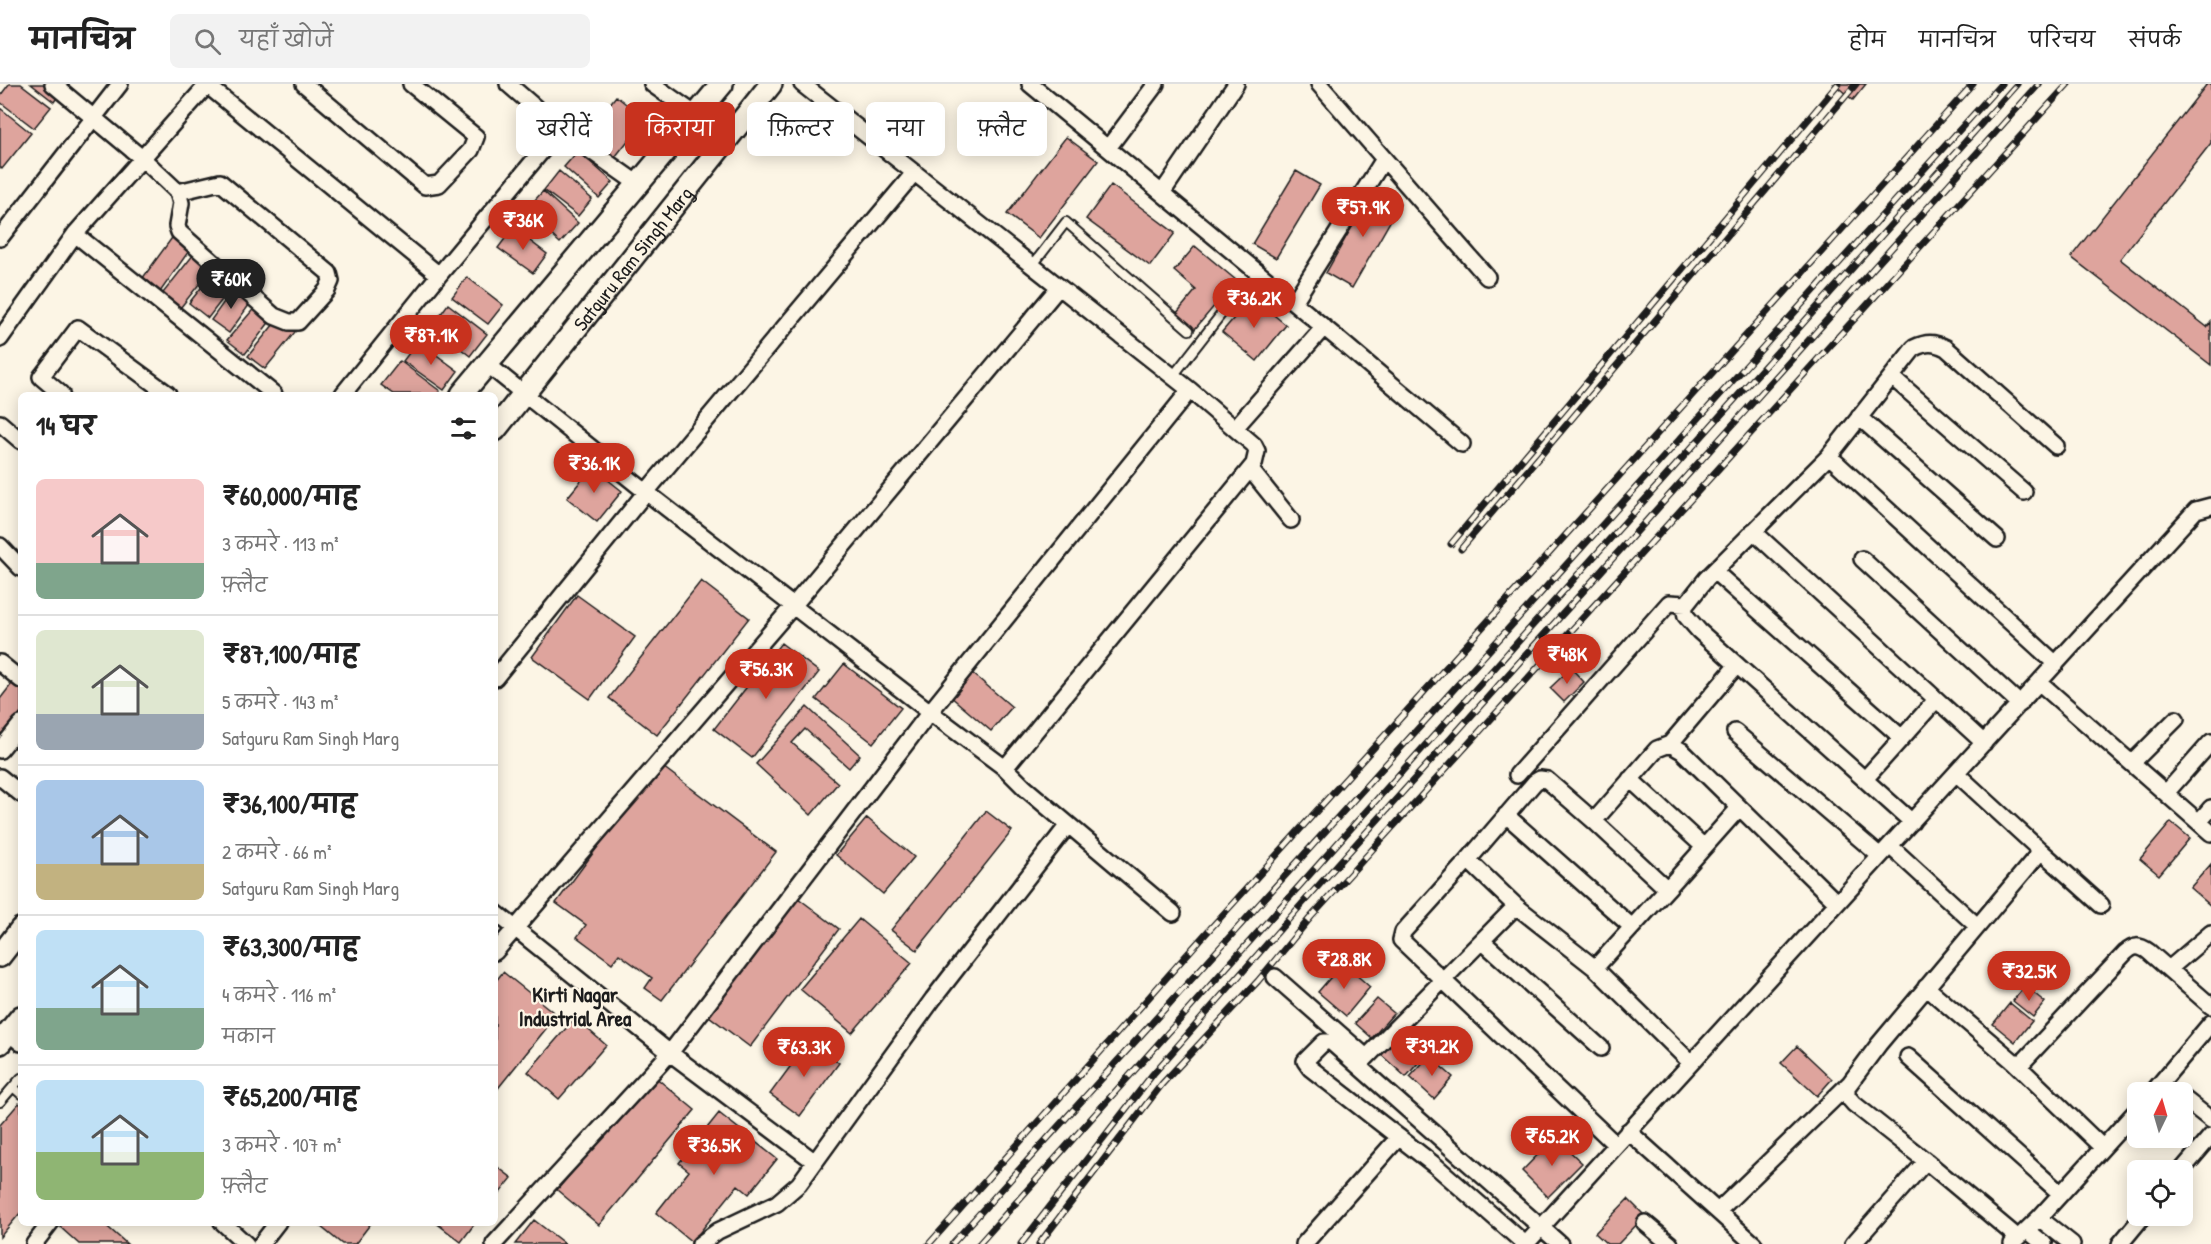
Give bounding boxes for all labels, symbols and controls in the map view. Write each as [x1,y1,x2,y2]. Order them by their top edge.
search box [170,14,590,68]
text: मानचित्र [30,20,134,58]
text: यहाँ खोजें [239,24,333,54]
icon: search [191,25,224,58]
text: होम [1849,25,1886,54]
text: मानचित्र [1919,25,1996,54]
text: परिचय [2029,25,2095,54]
text: संपर्क [2128,25,2181,54]
chip: खरीदें [516,102,613,156]
chip: किराया [625,102,735,156]
chip: फ़िल्टर [747,102,854,156]
chip: नया [866,102,945,156]
chip: फ़्लैट [957,102,1047,156]
street label: Satguru Ram Singh Marg [566,180,698,336]
pin: ₹57.9K [1314,187,1412,238]
text: ₹57.9K [1336,193,1390,220]
pin: ₹36K [487,200,559,251]
text: ₹36K [502,206,544,233]
pin: ₹60K [195,259,267,310]
text: ₹60K [210,265,252,292]
pin: ₹36.2K [1205,278,1303,329]
text: ₹36.2K [1227,284,1281,311]
pin: ₹87.1K [382,315,480,366]
text: ₹87.1K [404,321,458,348]
text: 14 घर [36,408,96,443]
icon: filters [447,412,480,445]
pin: ₹36.1K [545,443,643,494]
text: ₹36.1K [568,449,620,476]
text: ₹60,000/माह [222,478,359,513]
icon: home [84,503,156,575]
text: 3 कमरे · 113 m² [222,530,339,557]
text: फ़्लैट [222,571,268,598]
pin: ₹48K [1531,634,1603,685]
text: ₹87,100/माह [222,636,359,671]
text: ₹48K [1547,640,1587,667]
pin: ₹56.3K [717,649,815,700]
icon: home [84,654,156,726]
text: ₹56.3K [739,655,793,682]
text: 5 कमरे · 143 m² [222,688,338,715]
text: Satguru Ram Singh Marg [222,724,399,751]
text: ₹36,100/माह [222,786,357,821]
icon: home [84,804,156,876]
text: 2 कमरे · 66 m² [222,838,332,865]
text: Satguru Ram Singh Marg [222,874,399,901]
text: ₹63,300/माह [222,929,359,964]
pin: ₹28.8K [1295,939,1393,990]
text: ₹28.8K [1316,945,1372,972]
pin: ₹32.5K [1980,951,2078,1002]
icon: home [84,954,156,1026]
text: ₹32.5K [2001,957,2057,984]
district label: Kirti Nagar Industrial Area [519,980,632,1033]
text: 4 कमरे · 116 m² [222,981,336,1008]
text: मकान [222,1022,275,1049]
pin: ₹39.2K [1383,1026,1481,1077]
pin: ₹63.3K [755,1027,853,1078]
text: ₹39.2K [1405,1032,1459,1059]
text: ₹63.3K [777,1033,831,1060]
text: ₹65,200/माह [222,1079,359,1114]
north arrow [2127,1082,2193,1148]
map controls [2127,1082,2193,1226]
icon: home [84,1104,156,1176]
pin: ₹65.2K [1503,1116,1601,1167]
text: ₹65.2K [1525,1122,1579,1149]
pin: ₹36.5K [665,1125,763,1176]
text: 3 कमरे · 107 m² [222,1131,341,1158]
text: ₹36.5K [687,1131,741,1158]
button: locate [2127,1160,2193,1226]
text: फ़्लैट [222,1172,268,1199]

